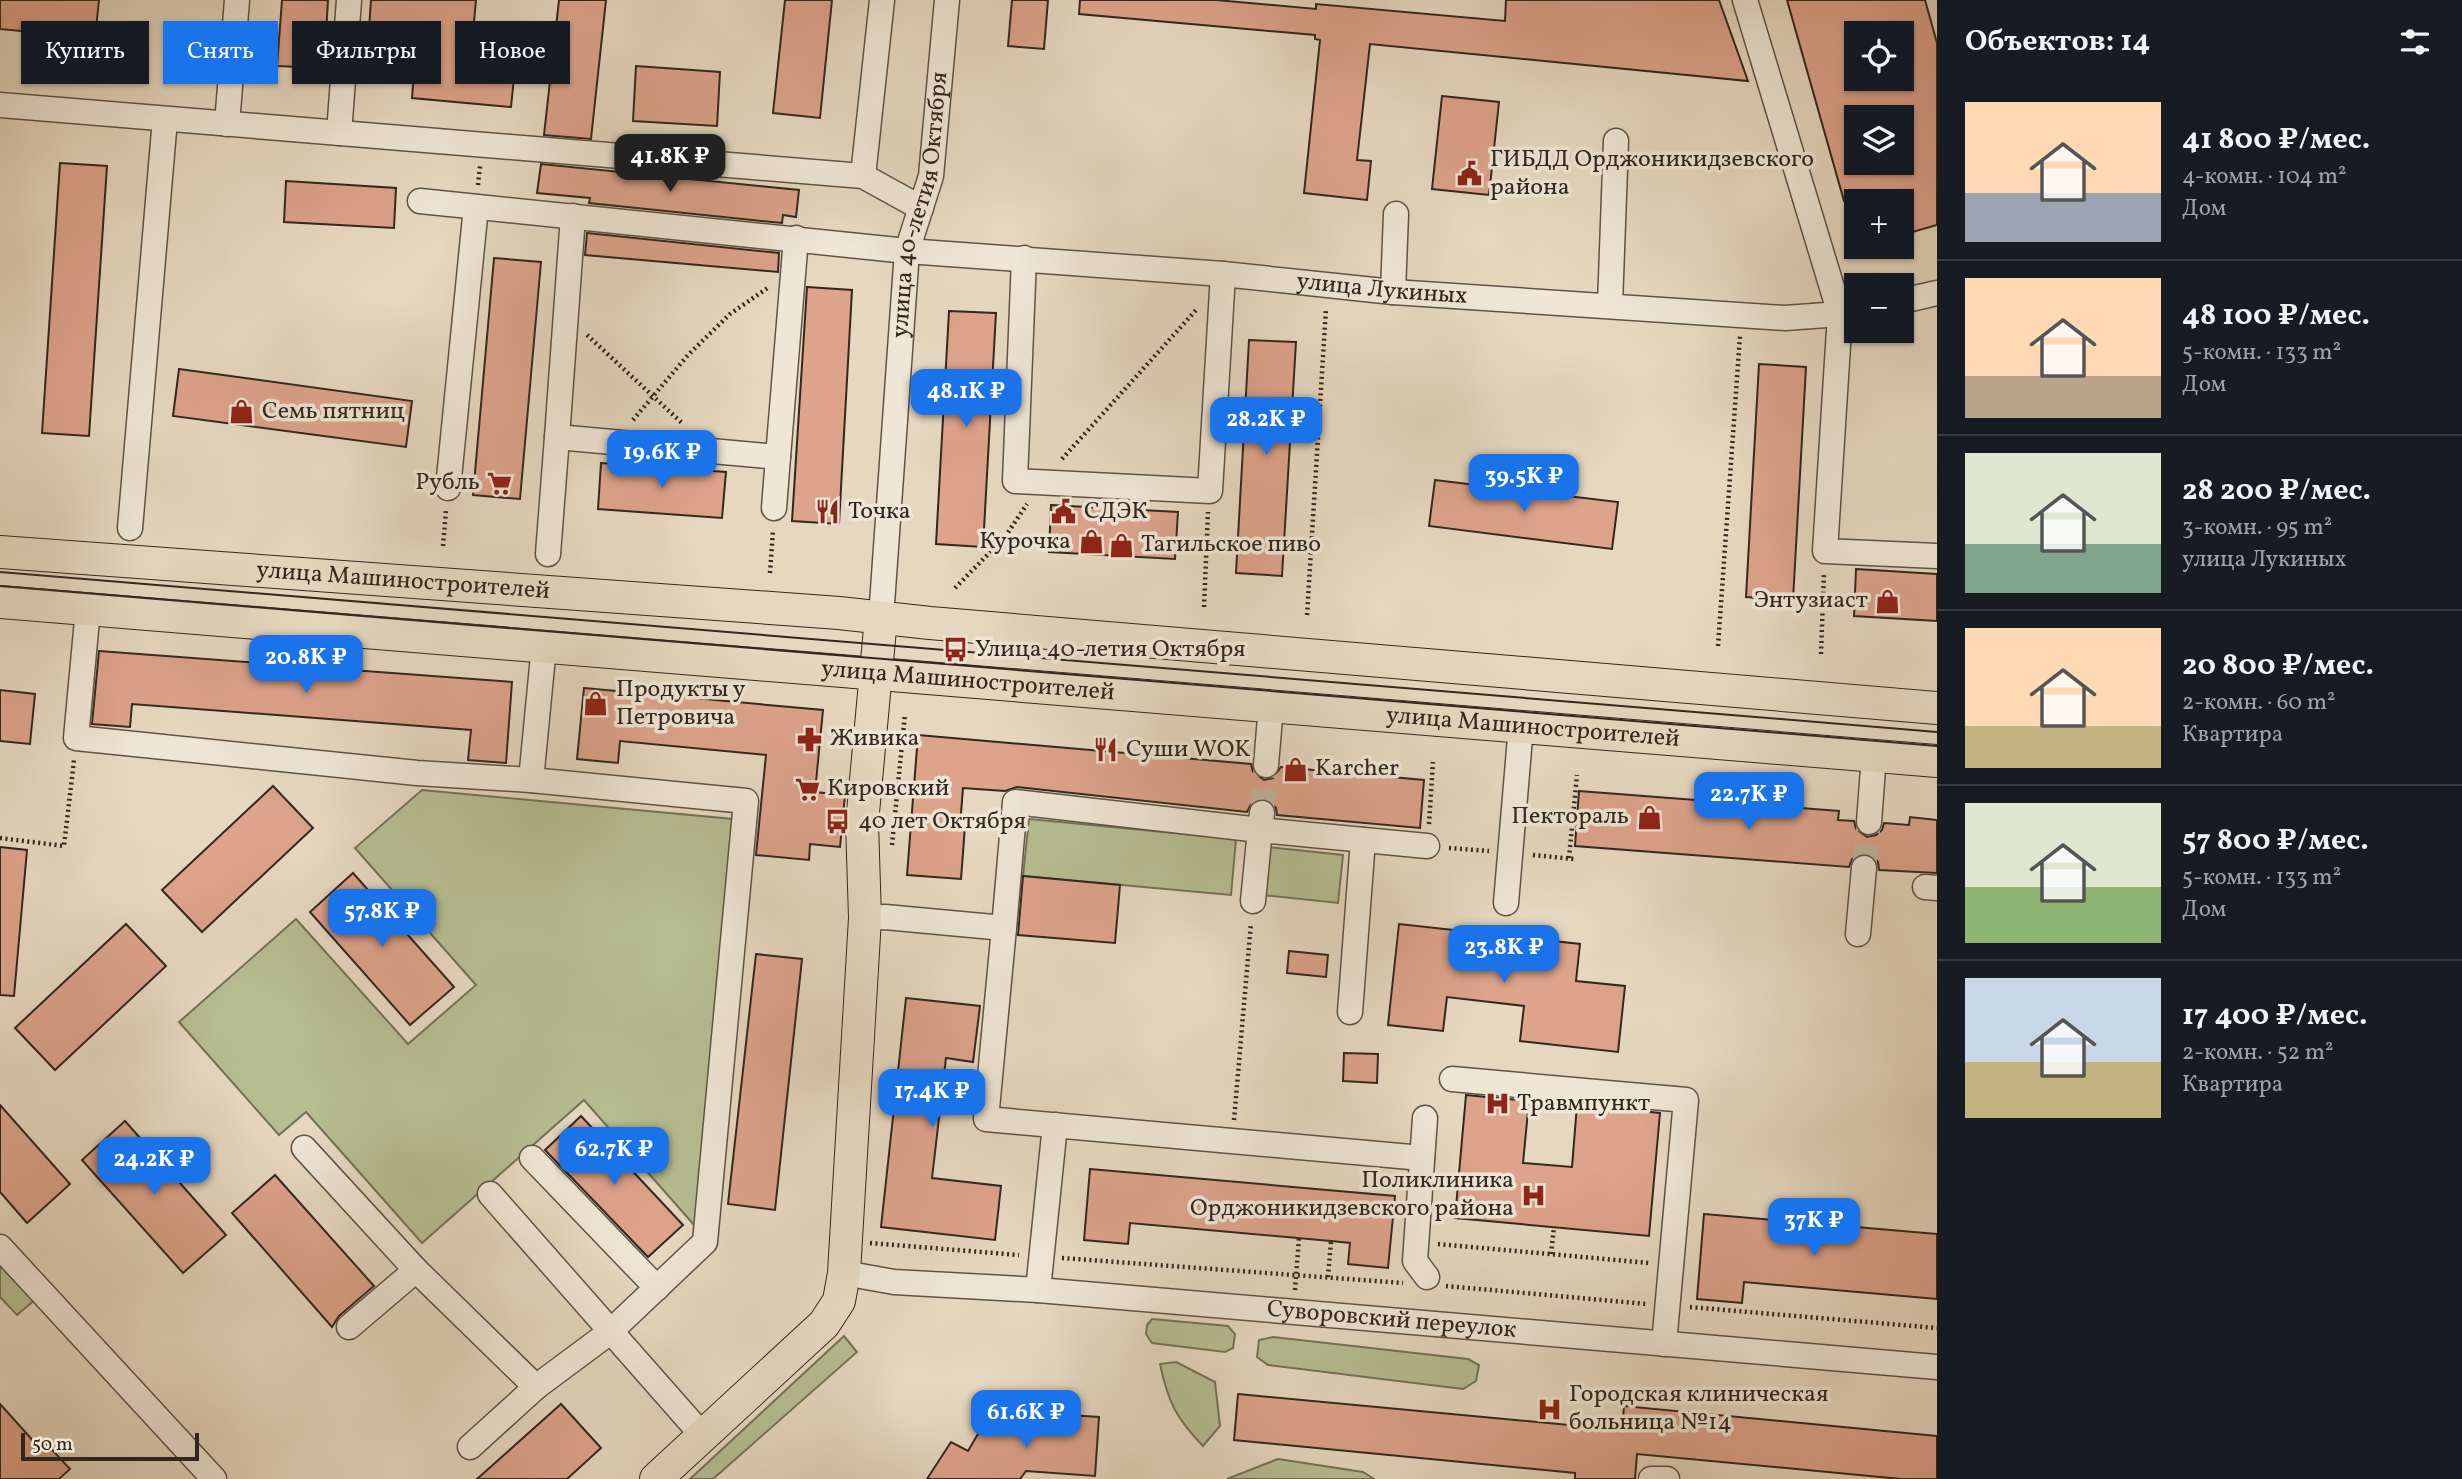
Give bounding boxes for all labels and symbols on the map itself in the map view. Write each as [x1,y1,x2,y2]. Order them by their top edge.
street label: улица 40-летия Октября [884,70,957,339]
pin: 41.8K ₽ [605,134,735,194]
place label: ГИБДД Орджоникидзевского района [1490,143,1814,205]
public building icon: ГИБДД Орджоникидзевского района [1456,160,1484,188]
street label: улица Лукиных [1295,265,1468,314]
pin: 48.1K ₽ [901,370,1031,429]
place label: Семь пятниц [262,395,405,429]
shop icon: Семь пятниц [228,398,256,426]
pin: 28.2K ₽ [1201,398,1331,457]
pin: 19.6K ₽ [597,430,727,490]
pin: 39.5K ₽ [1459,454,1589,514]
place label: Рубль [415,466,480,500]
supermarket icon: Рубль [486,469,514,497]
place label: Точка [848,495,911,529]
place label: СДЭК [1084,495,1148,529]
restaurant icon: Точка [814,498,842,526]
public building icon: СДЭК [1050,498,1078,526]
place label: Курочка [979,525,1071,559]
shop icon: Курочка [1077,528,1105,556]
place label: Тагильское пиво [1141,528,1321,562]
shop icon: Тагильское пиво [1107,531,1135,559]
street label: улица Машиностроителей [255,554,551,609]
place label: Энтузиаст [1754,584,1868,618]
shop icon: Энтузиаст [1874,587,1902,615]
place label: Улица 40-летия Октября [975,633,1246,667]
pin: 20.8K ₽ [241,636,371,695]
bus stop icon: Улица 40-летия Октября [941,636,969,664]
street label: улица Машиностроителей [820,652,1116,710]
place label: Продукты у Петровича [616,673,745,735]
shop icon: Продукты у Петровича [582,690,610,718]
street label: улица Машиностроителей [1385,699,1681,757]
place label: Живика [830,722,919,756]
pharmacy icon: Живика [796,725,824,753]
place label: Суши WOK [1126,733,1251,767]
restaurant icon: Суши WOK [1092,736,1120,764]
place label: Karcher [1315,752,1399,786]
shop icon: Karcher [1281,755,1309,783]
place label: Кировский [827,772,949,806]
pin: 22.7K ₽ [1684,772,1814,832]
supermarket icon: Кировский [793,775,821,803]
place label: Пектораль [1511,800,1629,834]
shop icon: Пектораль [1635,803,1663,831]
place label: 40 лет Октября [858,805,1026,839]
bus stop icon: 40 лет Октября [824,808,852,836]
pin: 57.8K ₽ [317,890,447,949]
pin: 23.8K ₽ [1439,926,1569,985]
pin: 17.4K ₽ [867,1070,997,1129]
place label: Травмпункт [1517,1087,1650,1121]
hospital icon: Травмпункт [1483,1090,1511,1118]
pin: 62.7K ₽ [549,1128,679,1187]
pin: 24.2K ₽ [89,1138,219,1197]
place label: Поликлиника Орджоникидзевского района [1190,1164,1514,1226]
hospital icon: Поликлиника Орджоникидзевского района [1520,1181,1548,1209]
pin: 37K ₽ [1765,1198,1863,1258]
street label: Суворовский переулок [1266,1293,1518,1348]
place label: Городская клиническая больница №14 [1569,1378,1828,1440]
pin: 61.6K ₽ [961,1390,1091,1450]
hospital icon: Городская клиническая больница №14 [1535,1395,1563,1423]
scale bar [21,1430,200,1462]

